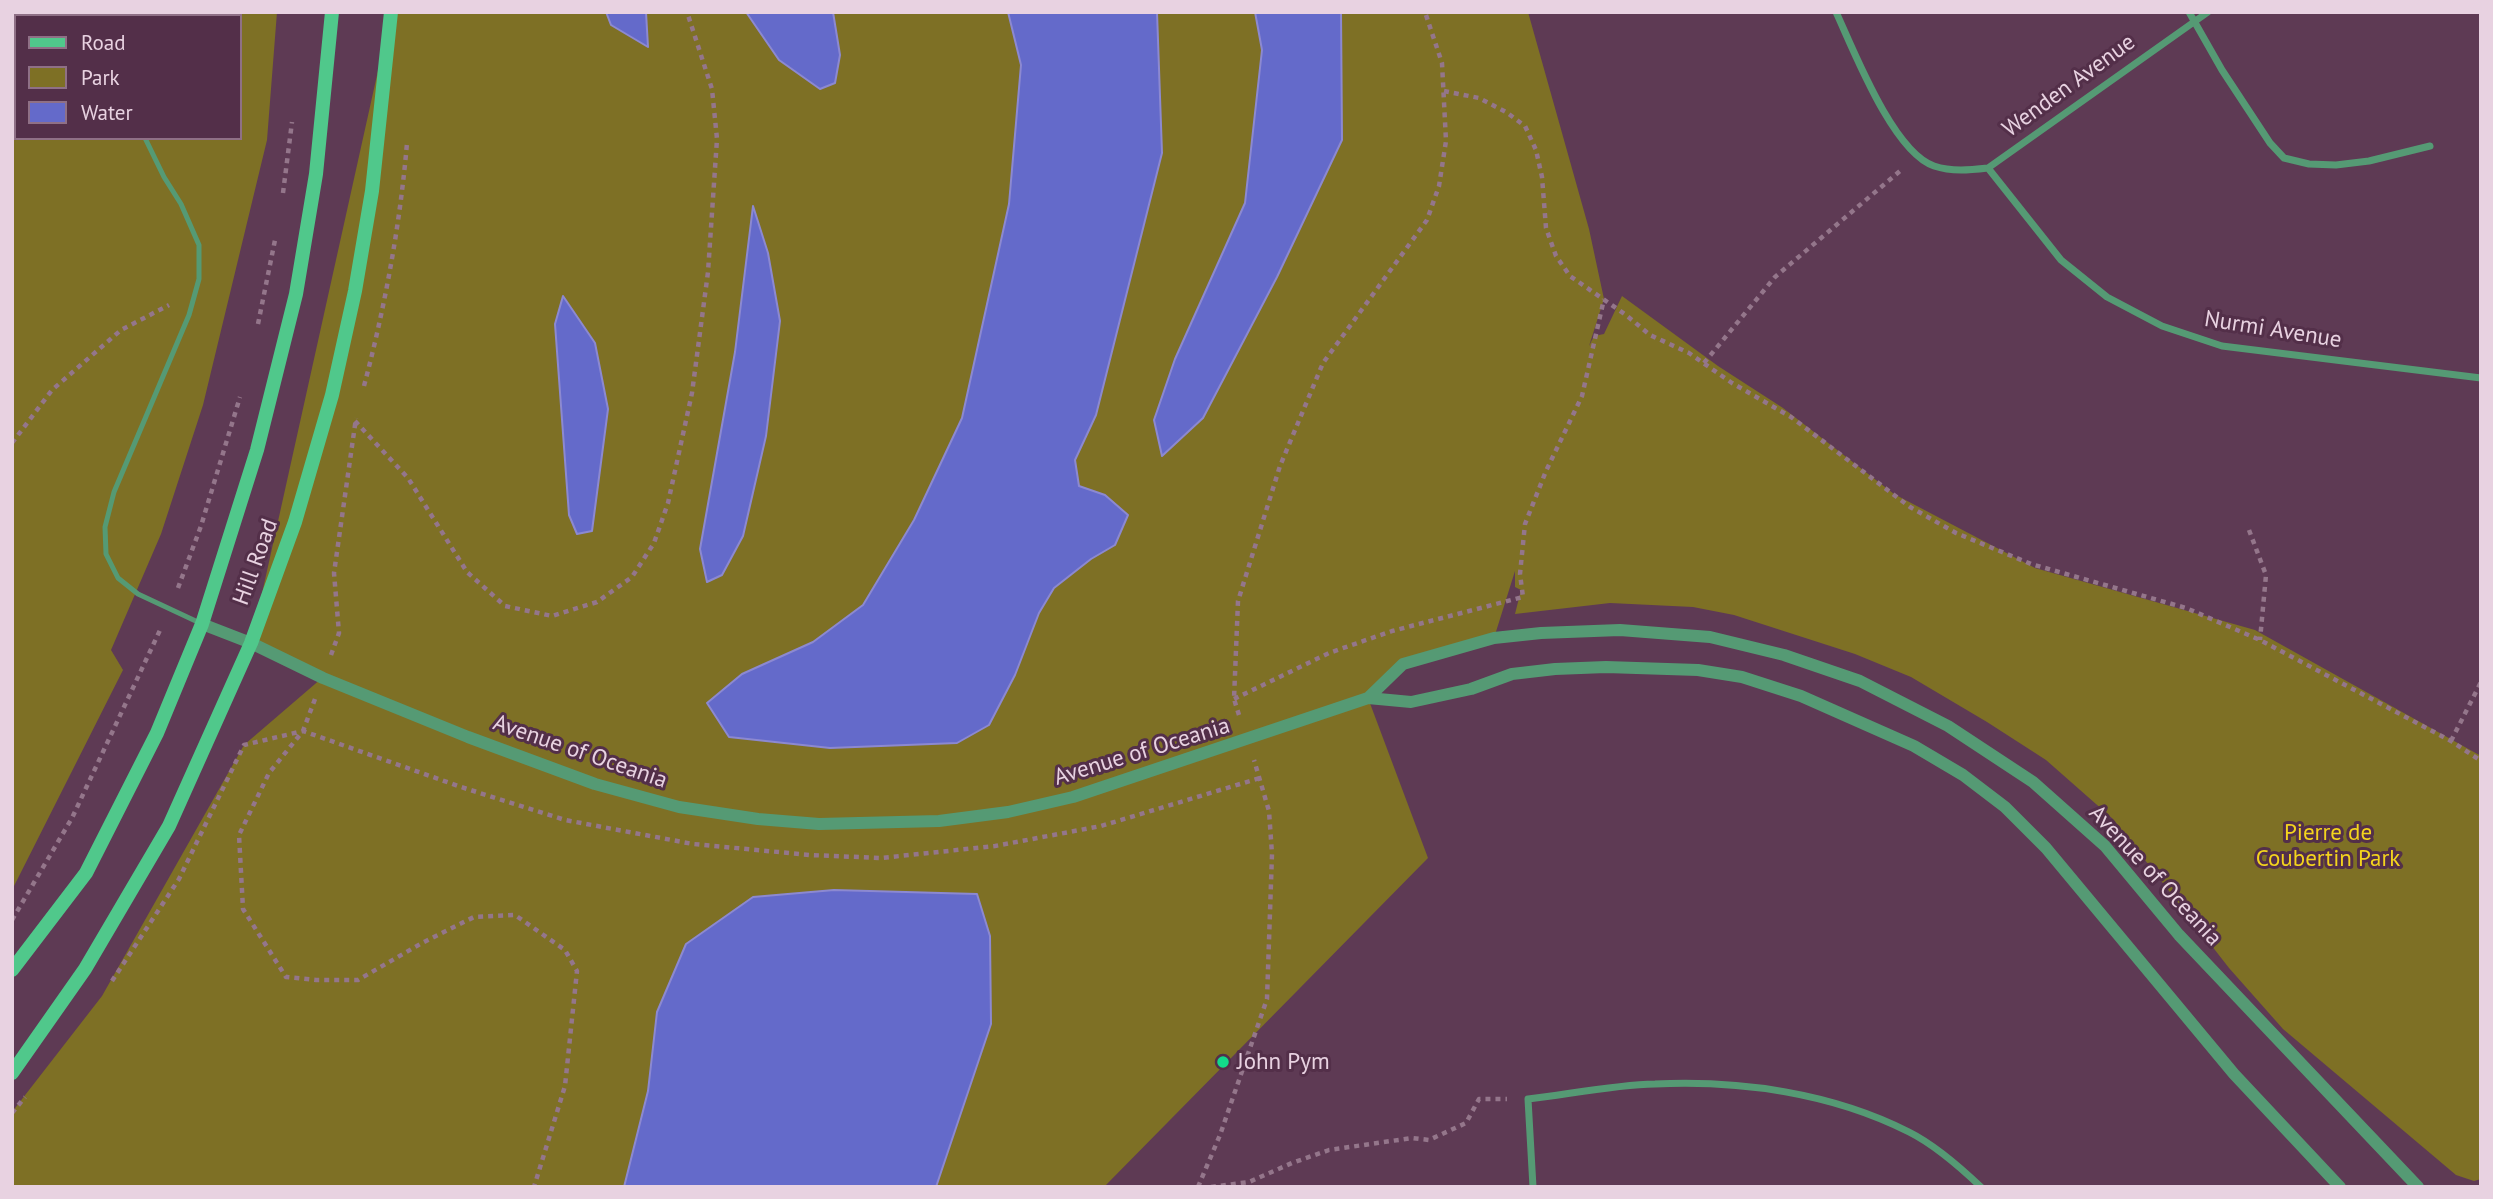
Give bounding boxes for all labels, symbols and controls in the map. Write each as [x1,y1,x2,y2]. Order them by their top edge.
legend [14,14,242,140]
text: Road [81,29,125,56]
street label: Wenden Avenue [1997,29,2141,143]
text: Park [81,64,120,91]
text: Water [81,99,133,126]
street label: Nurmi Avenue [2202,306,2344,354]
street label: Hill Road [228,515,284,609]
street label: Avenue of Oceania [489,709,671,795]
street label: Avenue of Oceania [1051,712,1233,792]
street label: Avenue of Oceania [2083,800,2227,952]
park label: Pierre de Coubertin Park [2256,819,2400,873]
place label: John Pym [1237,1048,1330,1076]
marker: John Pym [1215,1054,1231,1070]

